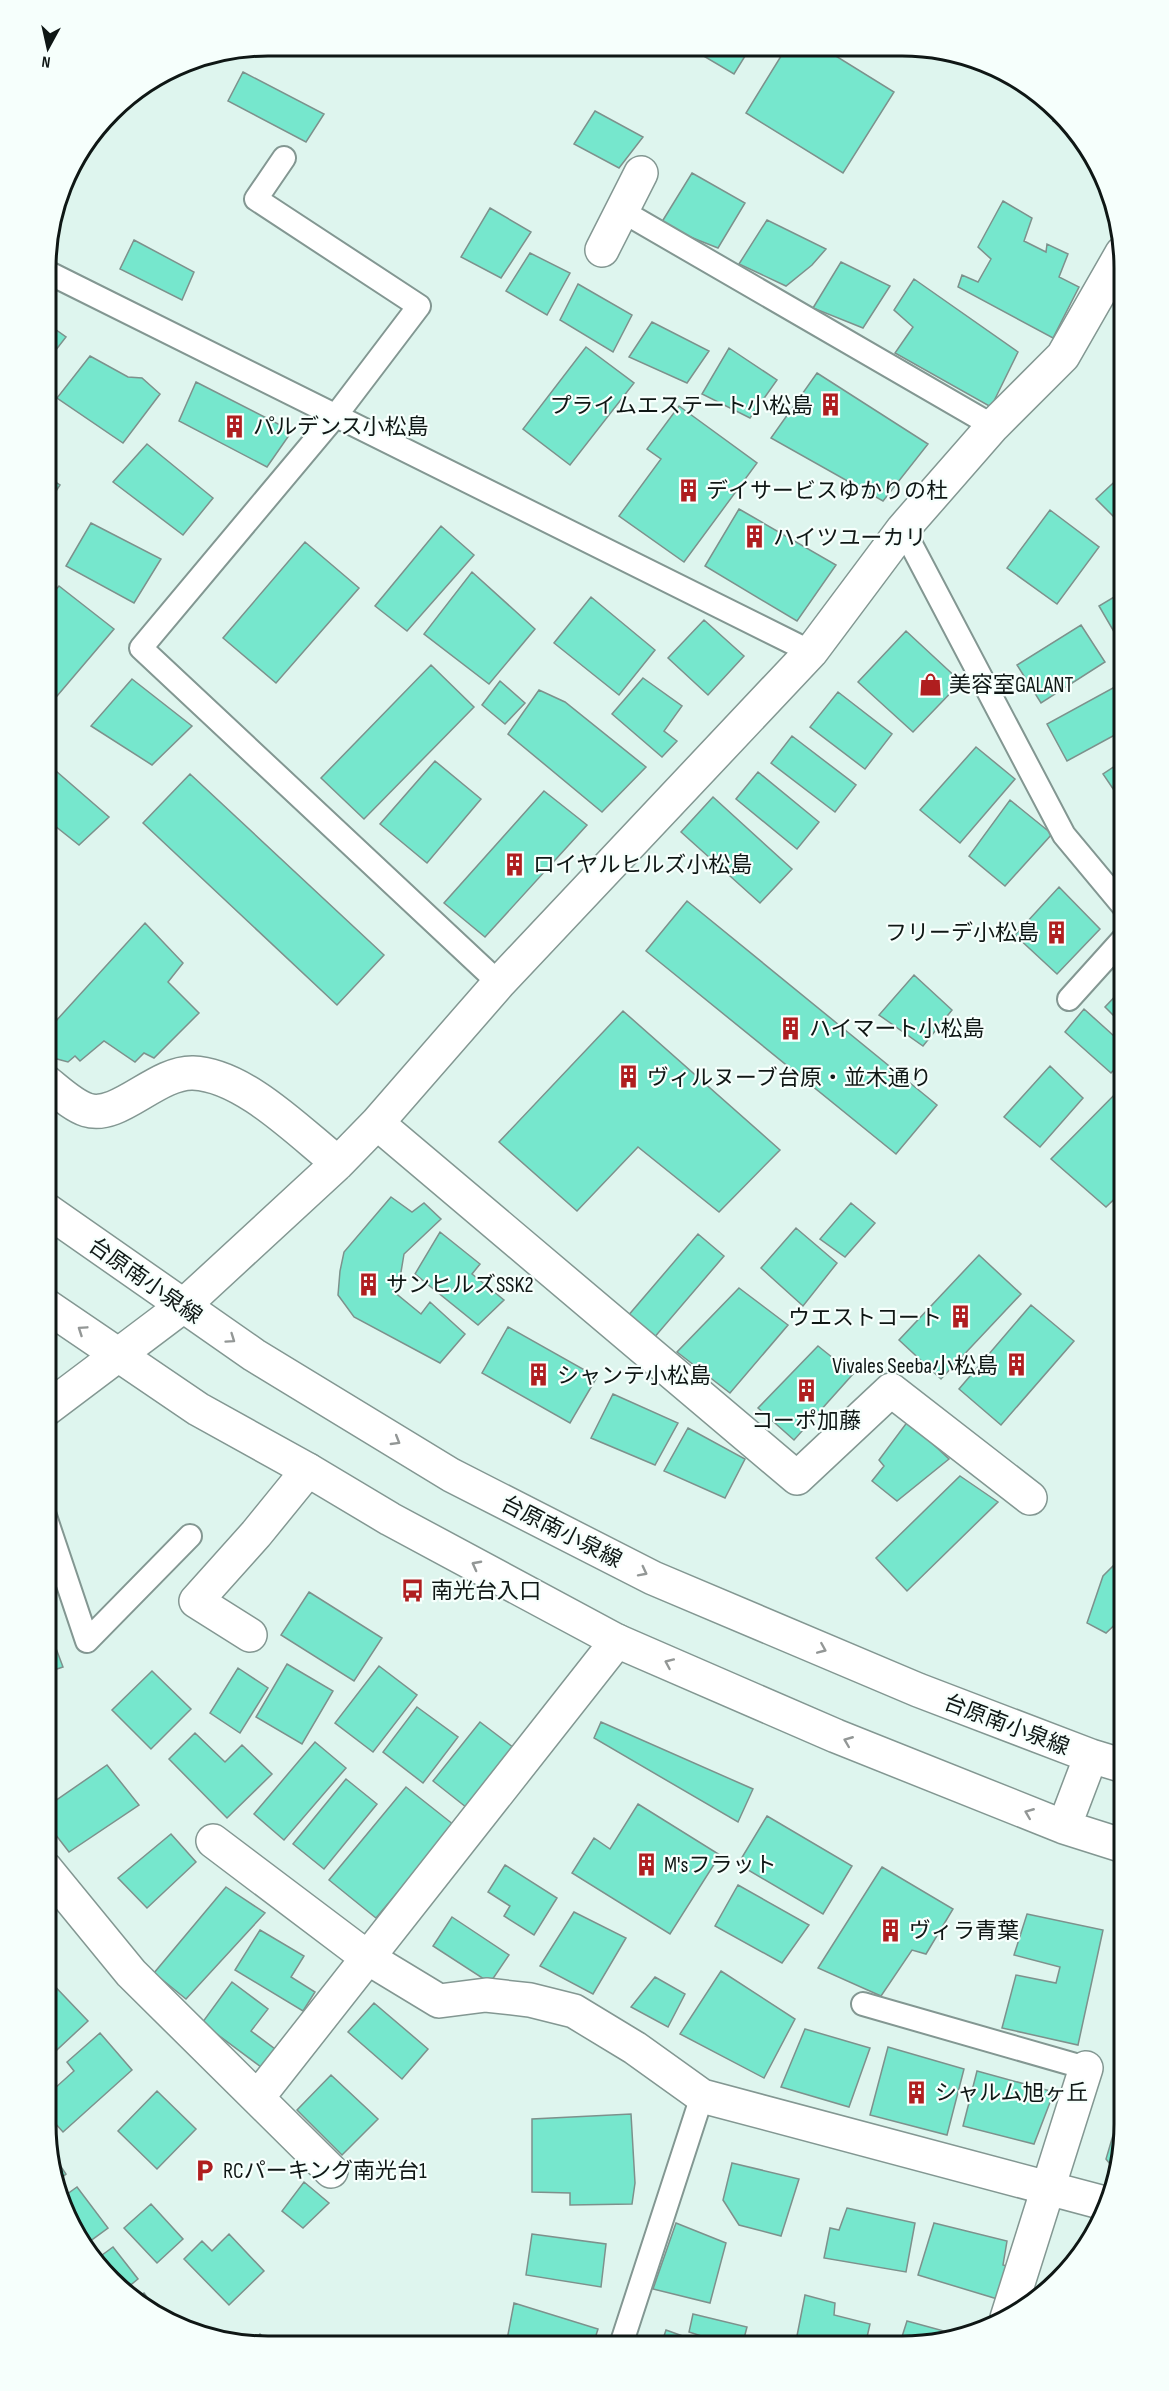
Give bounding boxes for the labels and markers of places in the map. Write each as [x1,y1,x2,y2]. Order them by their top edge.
building icon: プライムエステート小松島 [818,392,844,418]
place label: プライムエステート小松島 [549,393,813,420]
building icon: パルデンス小松島 [222,413,248,439]
place label: パルデンス小松島 [253,414,429,441]
building icon: デイサービスゆかりの杜 [675,477,701,503]
place label: デイサービスゆかりの杜 [706,478,948,505]
building icon: ハイツユーカリ [742,524,768,550]
place label: ハイツユーカリ [773,525,927,552]
shop icon: 美容室GALANT [918,671,944,697]
place label: 美容室GALANT [949,672,1073,699]
building icon: ロイヤルヒルズ小松島 [502,851,528,877]
place label: ロイヤルヒルズ小松島 [533,852,752,879]
building icon: フリーデ小松島 [1044,919,1070,945]
place label: フリーデ小松島 [885,920,1039,947]
building icon: ハイマート小松島 [778,1015,804,1041]
place label: ハイマート小松島 [809,1016,985,1043]
building icon: ヴィルヌーブ台原・並木通り [616,1064,642,1090]
place label: ヴィルヌーブ台原・並木通り [647,1065,932,1092]
building icon: サンヒルズSSK2 [355,1271,381,1297]
place label: サンヒルズSSK2 [386,1272,534,1299]
building icon: ウエストコート [947,1304,973,1330]
place label: ウエストコート [788,1305,942,1332]
building icon: Vivales Seeba小松島 [1003,1352,1029,1378]
place label: Vivales Seeba小松島 [832,1353,998,1380]
building icon: シャンテ小松島 [526,1362,552,1388]
place label: シャンテ小松島 [557,1363,711,1390]
building icon: コーポ加藤 [793,1378,819,1404]
place label: コーポ加藤 [751,1408,861,1435]
bus stop icon: 南光台入口 [400,1577,426,1603]
place label: 南光台入口 [431,1578,541,1605]
building icon: M'sフラット [633,1851,659,1877]
place label: M'sフラット [664,1852,776,1879]
building icon: ヴィラ青葉 [878,1917,904,1943]
place label: ヴィラ青葉 [909,1918,1019,1945]
building icon: シャルム旭ヶ丘 [904,2079,930,2105]
place label: シャルム旭ヶ丘 [935,2080,1089,2107]
parking icon: RCパーキング南光台1 [192,2157,218,2183]
place label: RCパーキング南光台1 [223,2158,427,2185]

